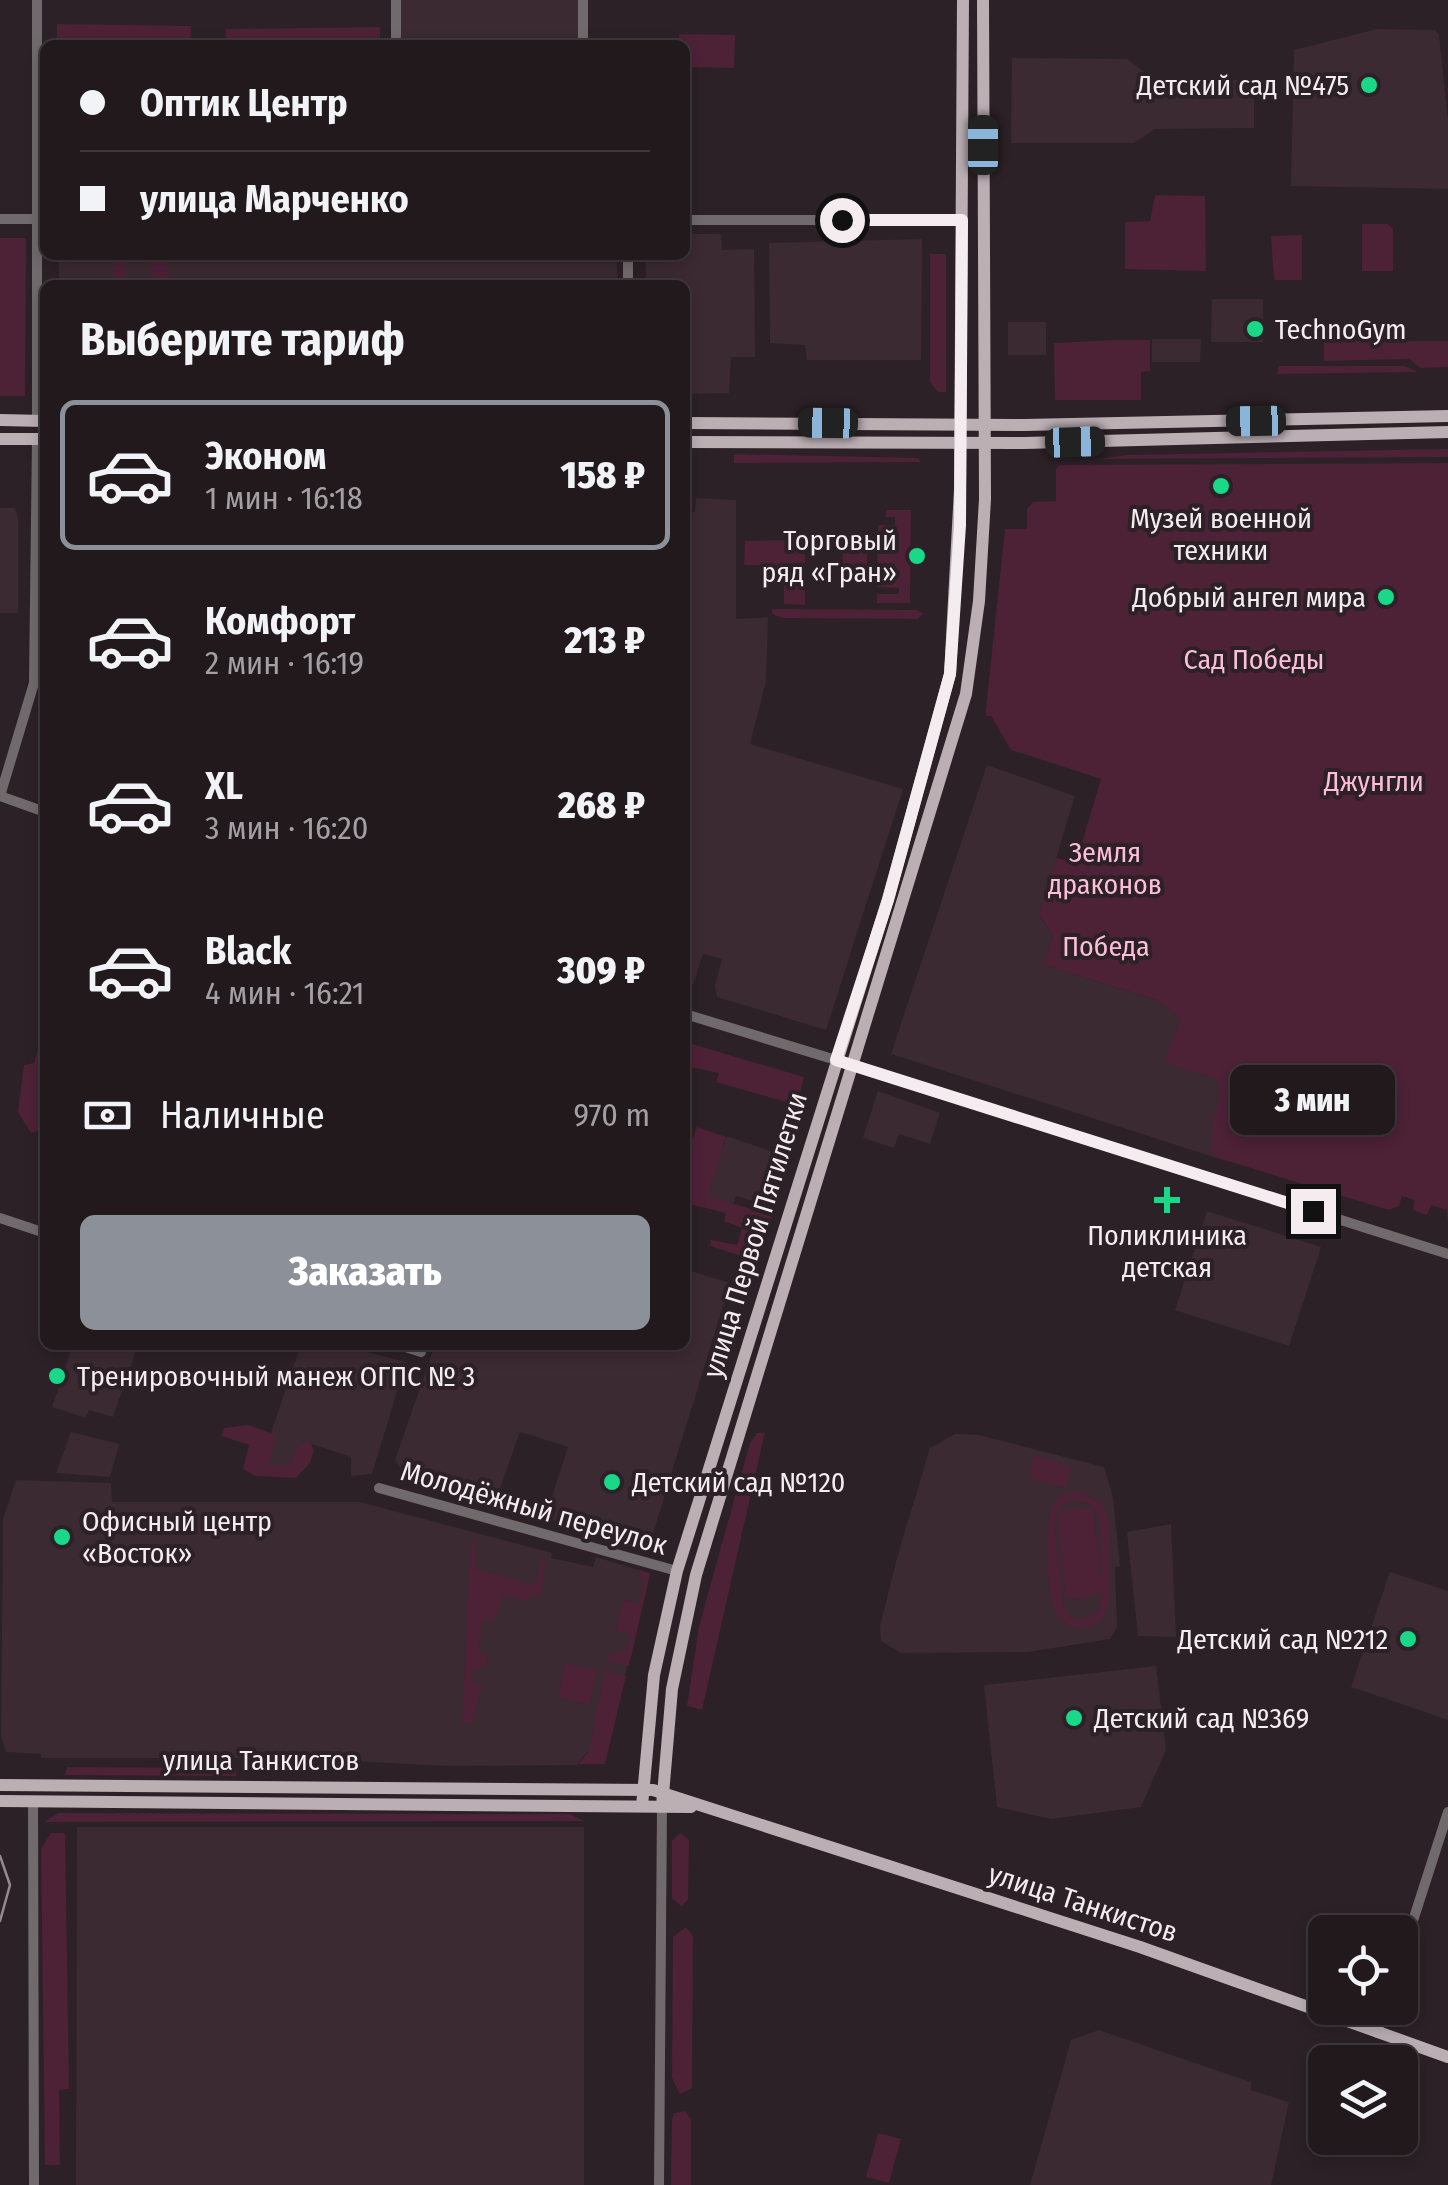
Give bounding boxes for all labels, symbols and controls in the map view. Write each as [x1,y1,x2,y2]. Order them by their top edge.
place label: Детский сад №475 [1136,69,1349,102]
marker: Детский сад №475 [1358,74,1380,96]
text: Оптик Центр [140,80,348,126]
car [968,115,998,175]
text: улица Марченко [140,176,409,222]
route start [820,198,865,243]
text: Выберите тариф [80,313,405,367]
place label: TechnoGym [1275,313,1407,346]
marker: TechnoGym [1244,318,1266,340]
car [1226,405,1286,437]
car [798,407,858,439]
car [1044,426,1106,458]
icon: car [85,430,175,520]
text: Эконом [205,433,326,479]
text: 158 ₽ [561,452,645,498]
marker: Музей военной техники [1210,475,1232,497]
text: 1 мин · 16:18 [205,479,363,517]
place label: Музей военной техники [1130,502,1312,567]
place label: Торговый ряд «Гран» [762,524,897,589]
marker: Торговый ряд «Гран» [906,545,928,567]
place label: Добрый ангел мира [1131,581,1366,614]
marker: Добрый ангел мира [1375,586,1397,608]
icon: car [85,595,175,685]
text: Комфорт [205,598,355,644]
text: 213 ₽ [565,617,645,663]
park label: Сад Победы [1184,643,1324,676]
text: 2 мин · 16:19 [205,644,364,682]
icon: car [85,760,175,850]
text: XL [205,763,243,809]
park label: Джунгли [1323,765,1424,798]
text: 268 ₽ [558,782,645,828]
text: 3 мин · 16:20 [205,809,368,847]
park label: Земля драконов [1048,836,1162,901]
icon: car [85,925,175,1015]
text: Black [205,928,291,974]
park label: Победа [1062,930,1150,963]
text: 309 ₽ [557,947,645,993]
text: 4 мин · 16:21 [205,974,365,1012]
callout: 3 мин [1230,1066,1396,1136]
text: 3 мин [1275,1081,1350,1119]
icon: cash [80,1088,135,1143]
street label: улица Первой Пятилетки [696,1088,814,1382]
text: Наличные [160,1092,325,1138]
text: 970 m [573,1096,650,1134]
marker: Поликлиника детская [1154,1187,1180,1213]
route end [1291,1189,1336,1234]
button: Заказать [80,1215,650,1330]
place label: Поликлиника детская [1087,1219,1247,1284]
place label: Тренировочный манеж ОГПС № 3 [77,1360,475,1393]
marker: Тренировочный манеж ОГПС № 3 [46,1365,68,1387]
street label: Молодёжный переулок [397,1454,671,1562]
place label: Детский сад №120 [631,1466,845,1499]
marker: Детский сад №120 [601,1471,623,1493]
place label: Офисный центр «Восток» [82,1505,272,1570]
marker: Офисный центр «Восток» [51,1526,73,1548]
place label: Детский сад №212 [1177,1623,1388,1656]
marker: Детский сад №212 [1397,1628,1419,1650]
place label: Детский сад №369 [1093,1702,1309,1735]
marker: Детский сад №369 [1063,1707,1085,1729]
street label: улица Танкистов [163,1744,359,1777]
street label: улица Танкистов [984,1857,1182,1949]
map controls [1308,1915,1418,2155]
button: locate [1308,1915,1418,2025]
button: layers [1308,2045,1418,2155]

